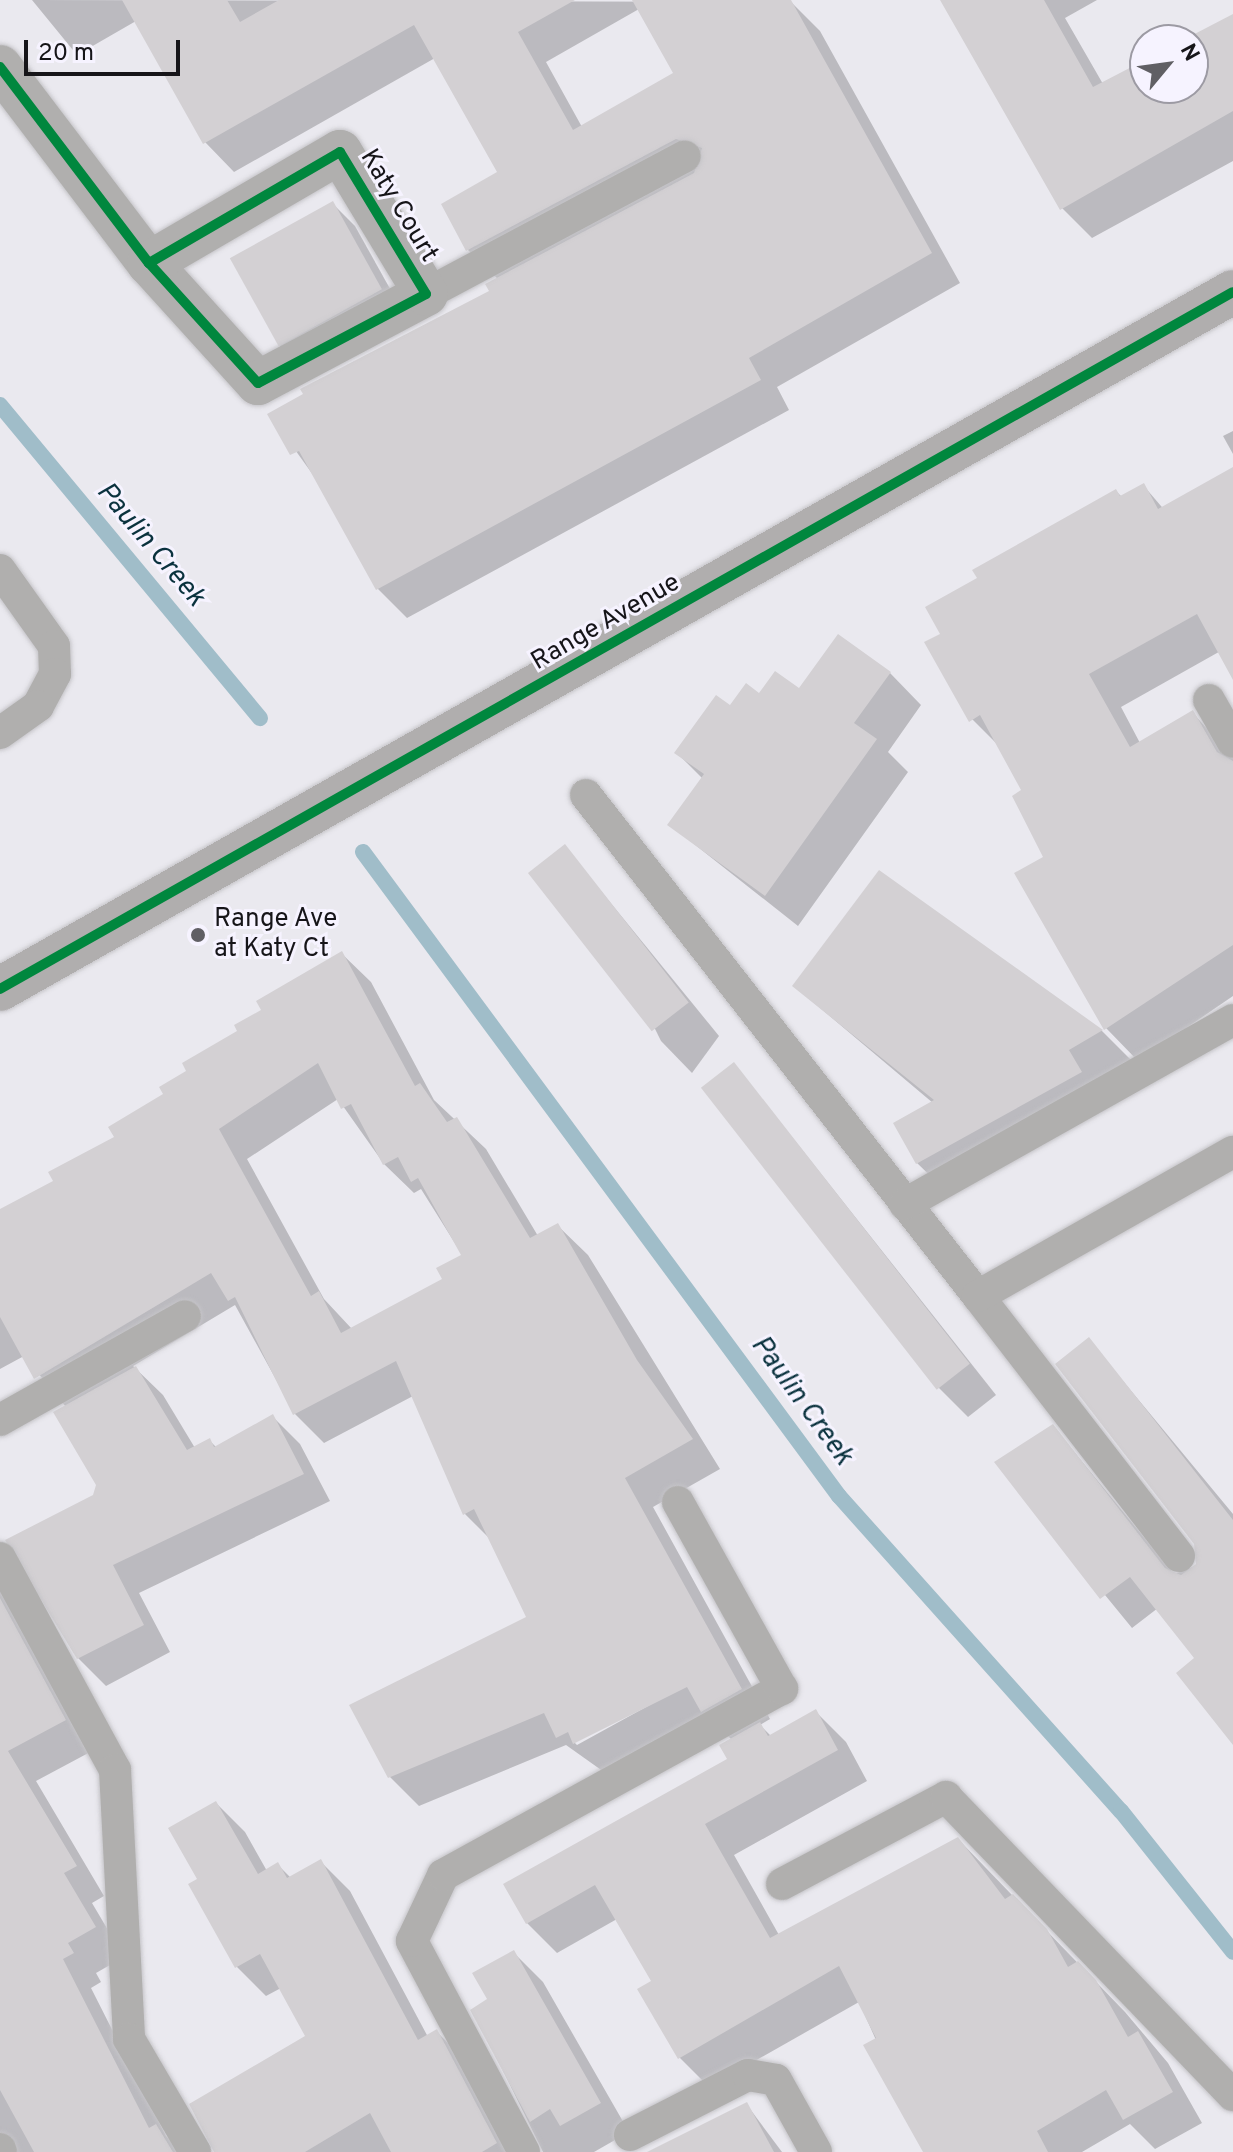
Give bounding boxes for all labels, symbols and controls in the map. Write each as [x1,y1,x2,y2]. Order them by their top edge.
scale bar [28,24,184,74]
north arrow [1129,24,1209,104]
text: 20 m [38,39,94,69]
text: N [1173,40,1204,67]
street label: Katy Court [352,144,444,268]
water label: Paulin Creek [88,476,212,614]
street label: Range Avenue [526,568,686,678]
place label: Range Ave at Katy Ct [214,904,338,966]
marker: Range Ave at Katy Ct [189,926,207,944]
water label: Paulin Creek [743,1330,859,1472]

